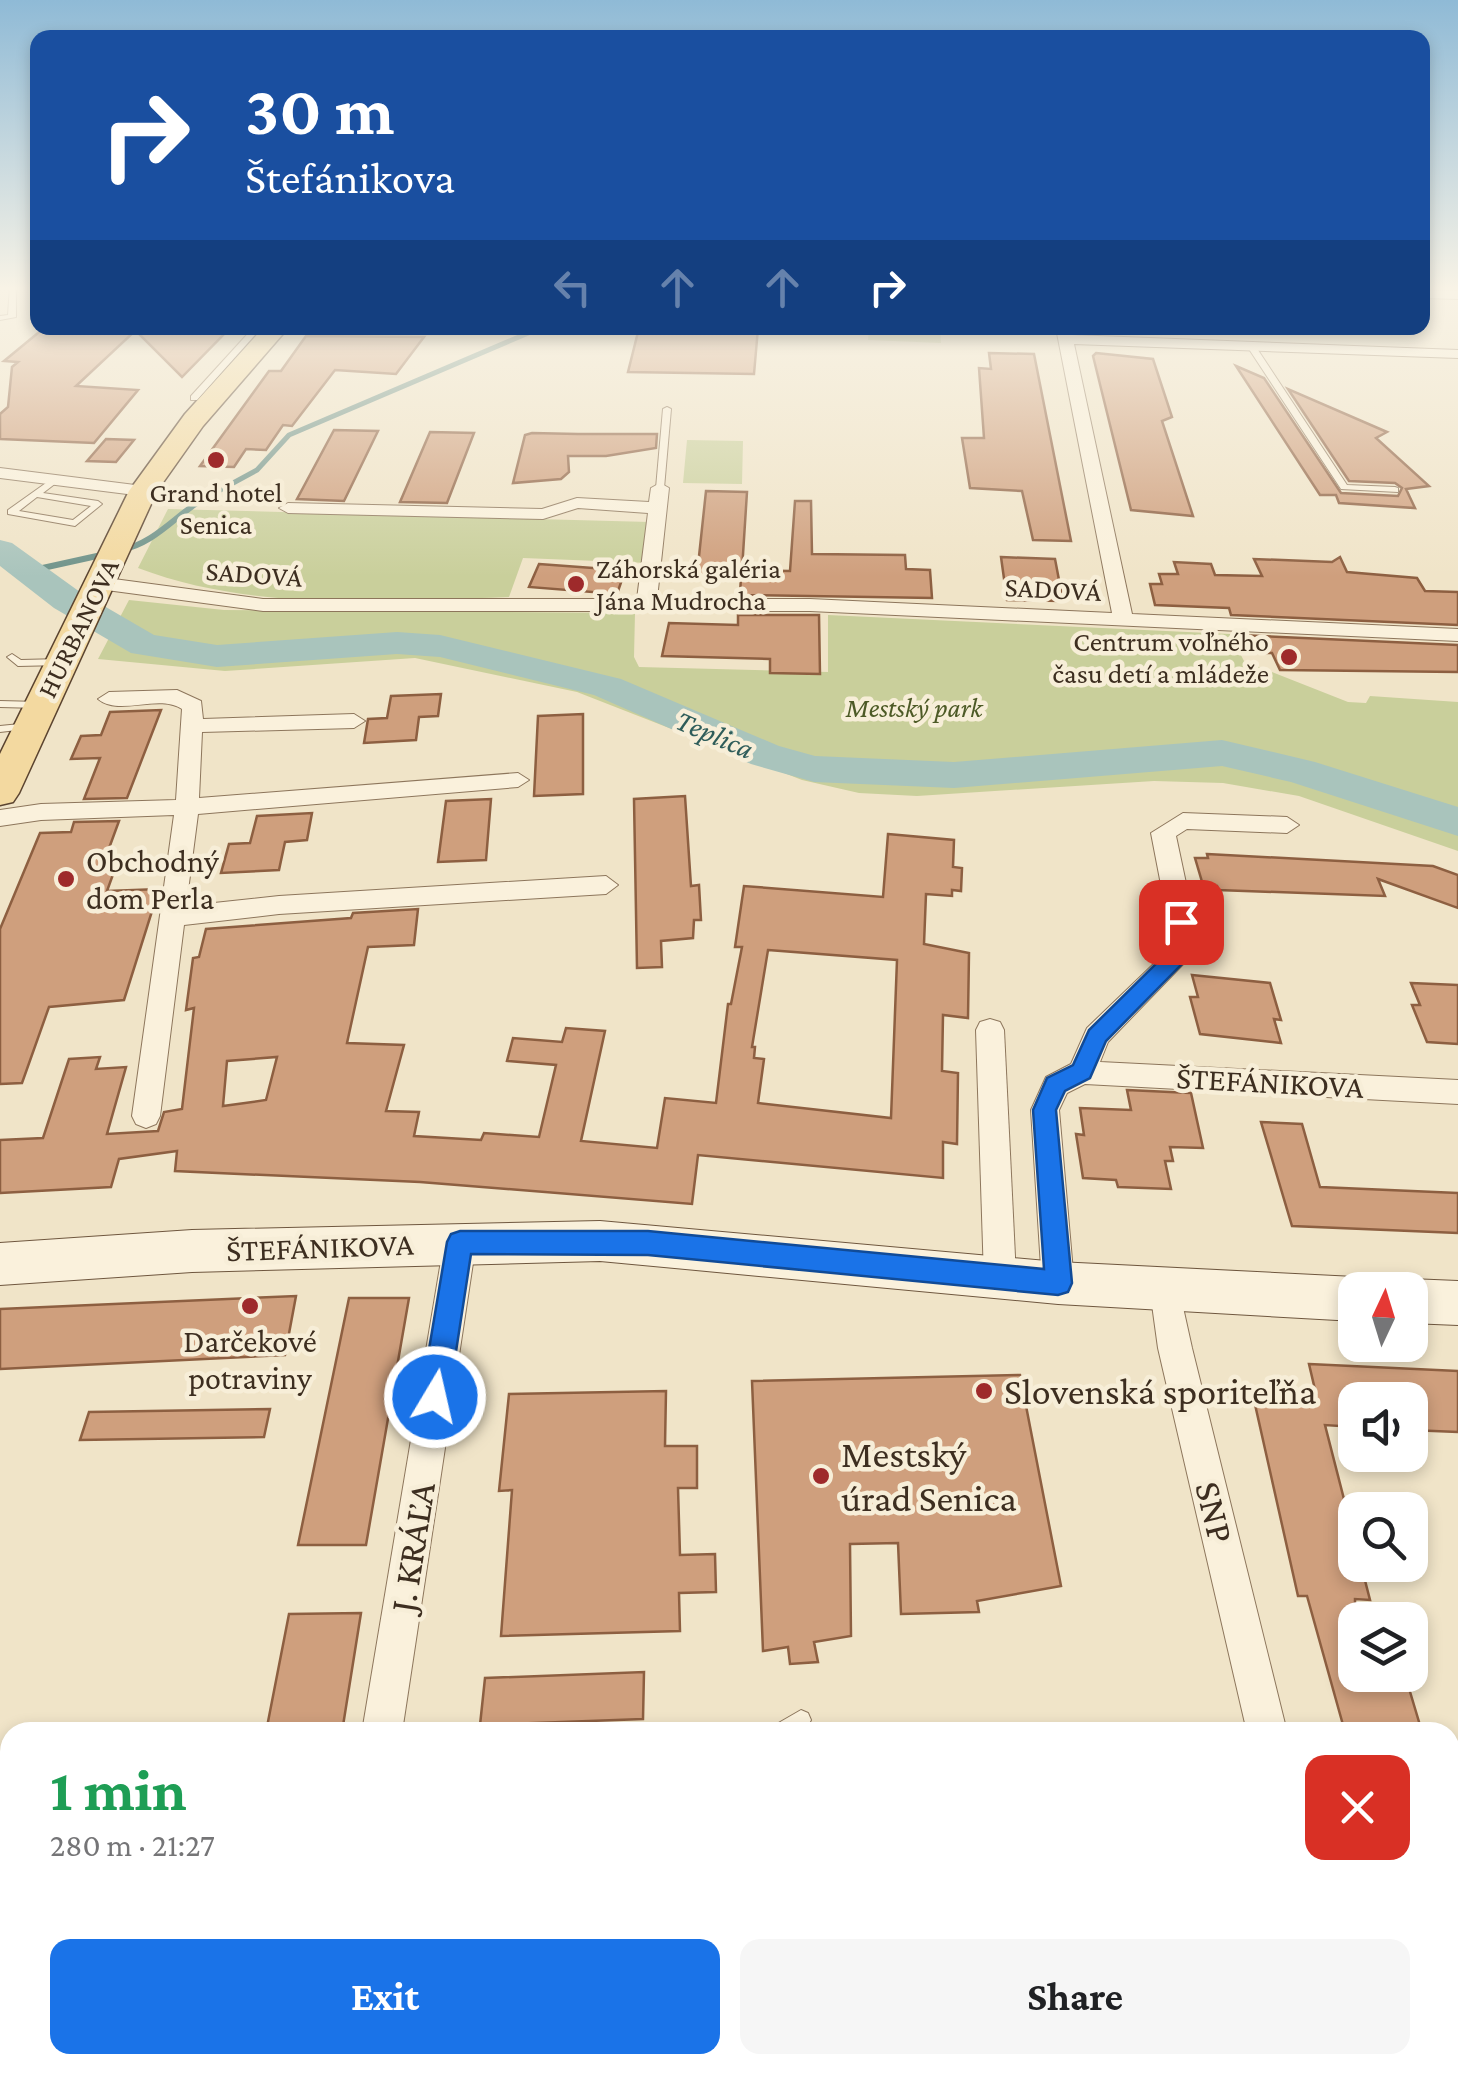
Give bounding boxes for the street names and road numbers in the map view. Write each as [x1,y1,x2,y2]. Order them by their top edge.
street label: HURBANOVA [31,553,125,703]
street label: SADOVÁ [205,555,303,593]
street label: SADOVÁ [1004,571,1102,607]
street label: ŠTEFÁNIKOVA [1175,1059,1366,1105]
street label: ŠTEFÁNIKOVA [226,1226,415,1268]
street label: SNP [1187,1477,1243,1547]
street label: J. KRÁĽA [381,1479,443,1618]

